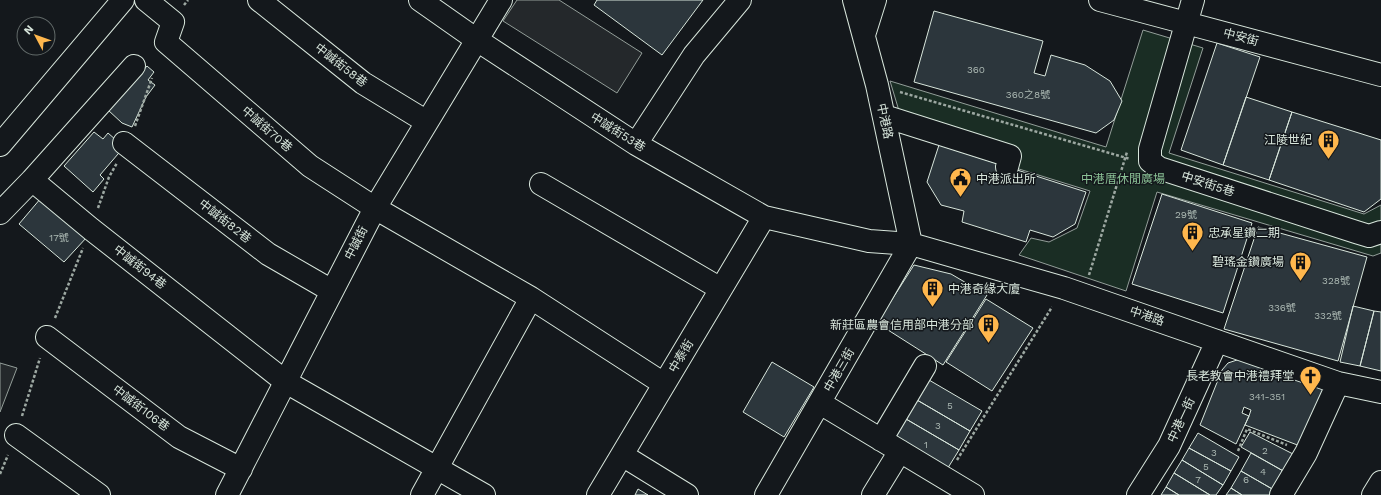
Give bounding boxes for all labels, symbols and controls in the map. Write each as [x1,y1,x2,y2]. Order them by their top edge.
north arrow [16,16,56,56]
text: N [21,22,36,37]
street label: 中安街 [1222,26,1260,48]
street label: 中誠街58巷 [312,40,370,90]
house number: 360 [967,64,985,75]
house number: 360之8號 [1006,89,1050,100]
street label: 中港路 [874,102,896,140]
street label: 中誠街70巷 [239,103,295,155]
street label: 中誠街53巷 [588,110,648,154]
building icon: 江陵世紀 [1315,127,1341,160]
place label: 江陵世紀 [1264,133,1312,147]
public building icon: 中港派出所 [947,166,973,199]
street label: 中安街5巷 [1180,169,1236,199]
place label: 中港派出所 [976,172,1036,186]
park label: 中港厝休閒廣場 [1081,172,1165,186]
street label: 中誠街82巷 [196,196,254,246]
house number: 29號 [1175,209,1197,220]
building icon: 忠承星鑽二期 [1179,220,1205,253]
street label: 中誠街 [342,224,370,262]
place label: 忠承星鑽二期 [1208,226,1280,240]
house number: 17號 [49,232,69,243]
street label: 中誠街94巷 [111,242,169,292]
building icon: 碧瑤金鑽廣場 [1287,249,1313,282]
place label: 碧瑤金鑽廣場 [1212,255,1284,269]
house number: 328號 [1322,275,1350,286]
building icon: 中港奇緣大廈 [919,276,945,309]
place label: 中港奇緣大廈 [948,282,1020,296]
house number: 336號 [1268,302,1296,313]
street label: 中港路 [1128,304,1166,328]
house number: 332號 [1314,310,1342,321]
building icon: 新莊區農會信用部中港分部 [976,312,1002,345]
place label: 新莊區農會信用部中港分部 [830,318,974,332]
street label: 中泰街 [666,337,696,375]
street label: 中港三街 [821,346,857,394]
church icon: 長老教會中港禮拜堂 [1297,363,1323,396]
place label: 長老教會中港禮拜堂 [1186,369,1294,383]
street label: 中誠街106巷 [110,382,172,434]
house number: 341-351 [1249,391,1285,402]
street label: 中港一街 [1165,395,1197,445]
house number: 5 [947,400,953,411]
house number: 3 [935,420,941,431]
house number: 1 [924,439,928,450]
house number: 2 [1262,445,1268,456]
house number: 3 [1211,447,1217,458]
house number: 5 [1203,461,1209,472]
house number: 4 [1260,466,1266,477]
house number: 7 [1195,474,1201,485]
house number: 6 [1243,474,1249,485]

